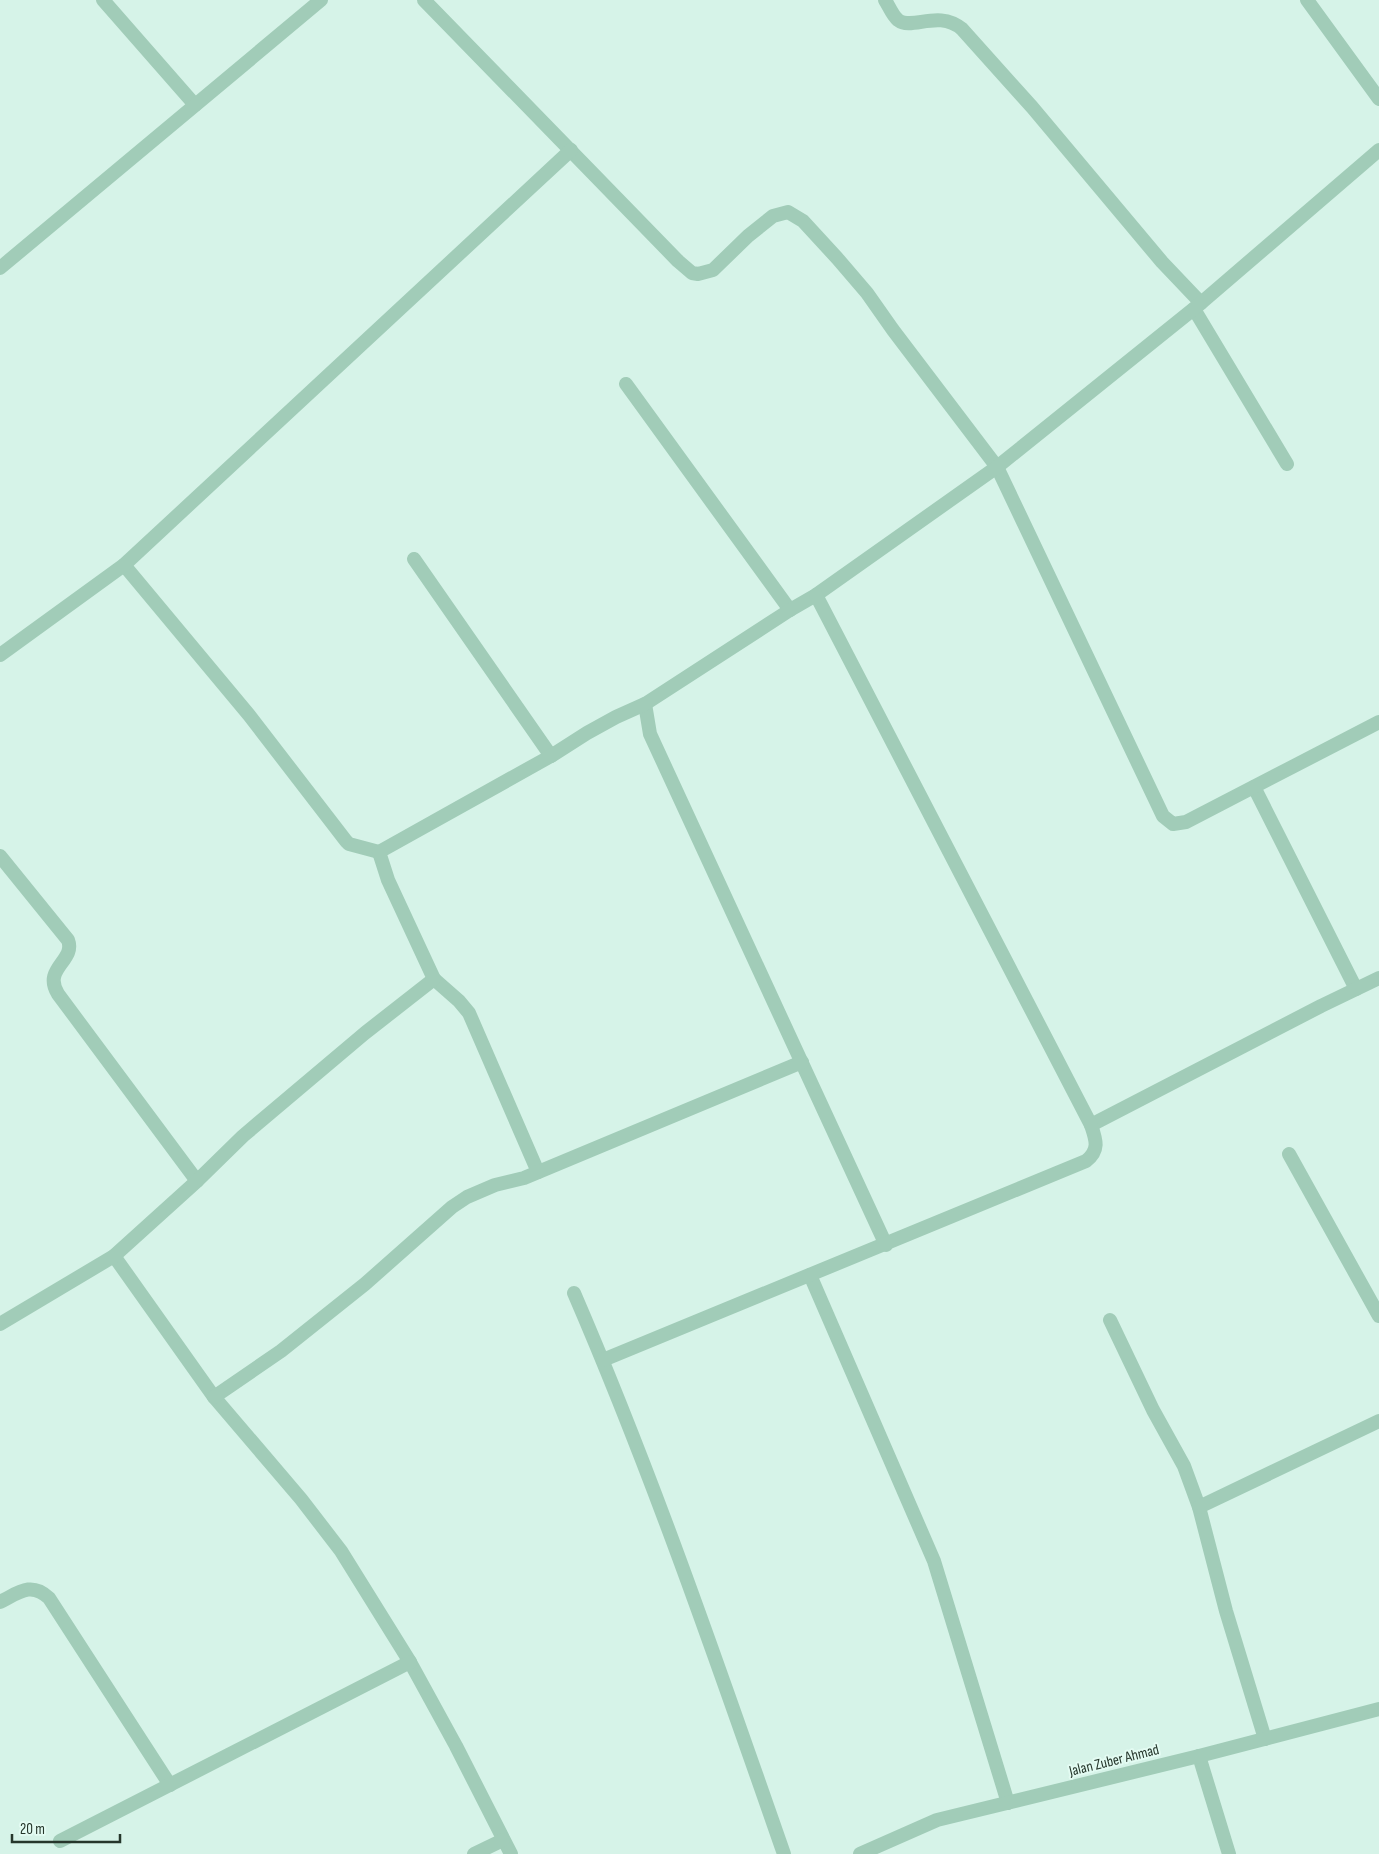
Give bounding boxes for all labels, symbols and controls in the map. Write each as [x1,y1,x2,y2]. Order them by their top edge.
street label: Jalan Zuber Ahmad [1066,1740,1161,1781]
scale bar [12,1812,120,1844]
text: 20 m [20,1820,45,1839]

